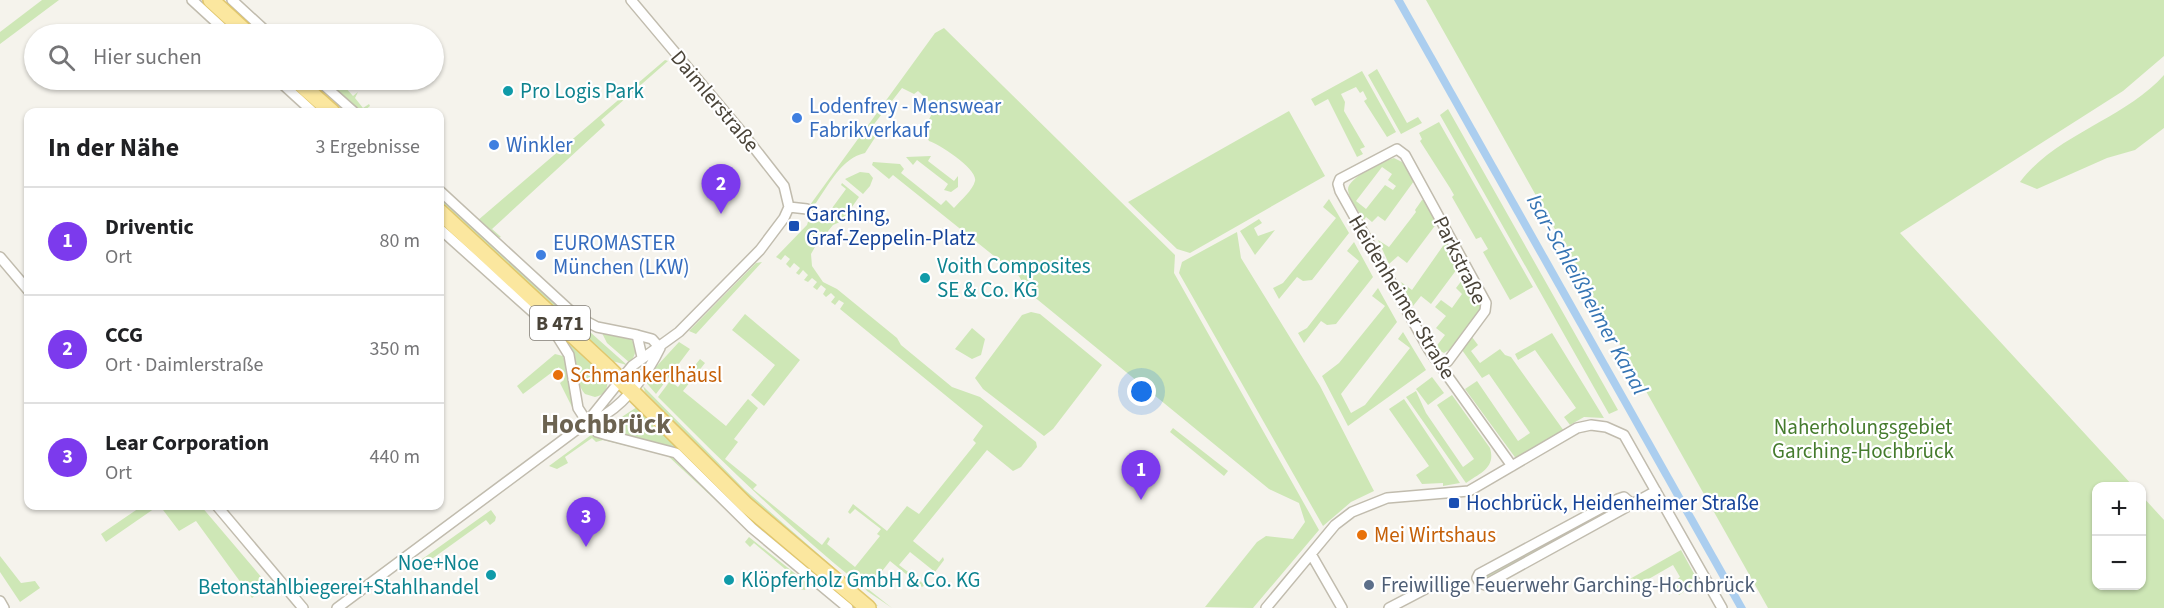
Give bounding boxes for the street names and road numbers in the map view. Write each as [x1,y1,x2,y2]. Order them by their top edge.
street label: Daimlerstraße [664,44,766,158]
street label: Heidenheimer Straße [1341,209,1463,385]
street label: Parkstraße [1426,211,1494,309]
road number: B 471 [530,306,590,340]

